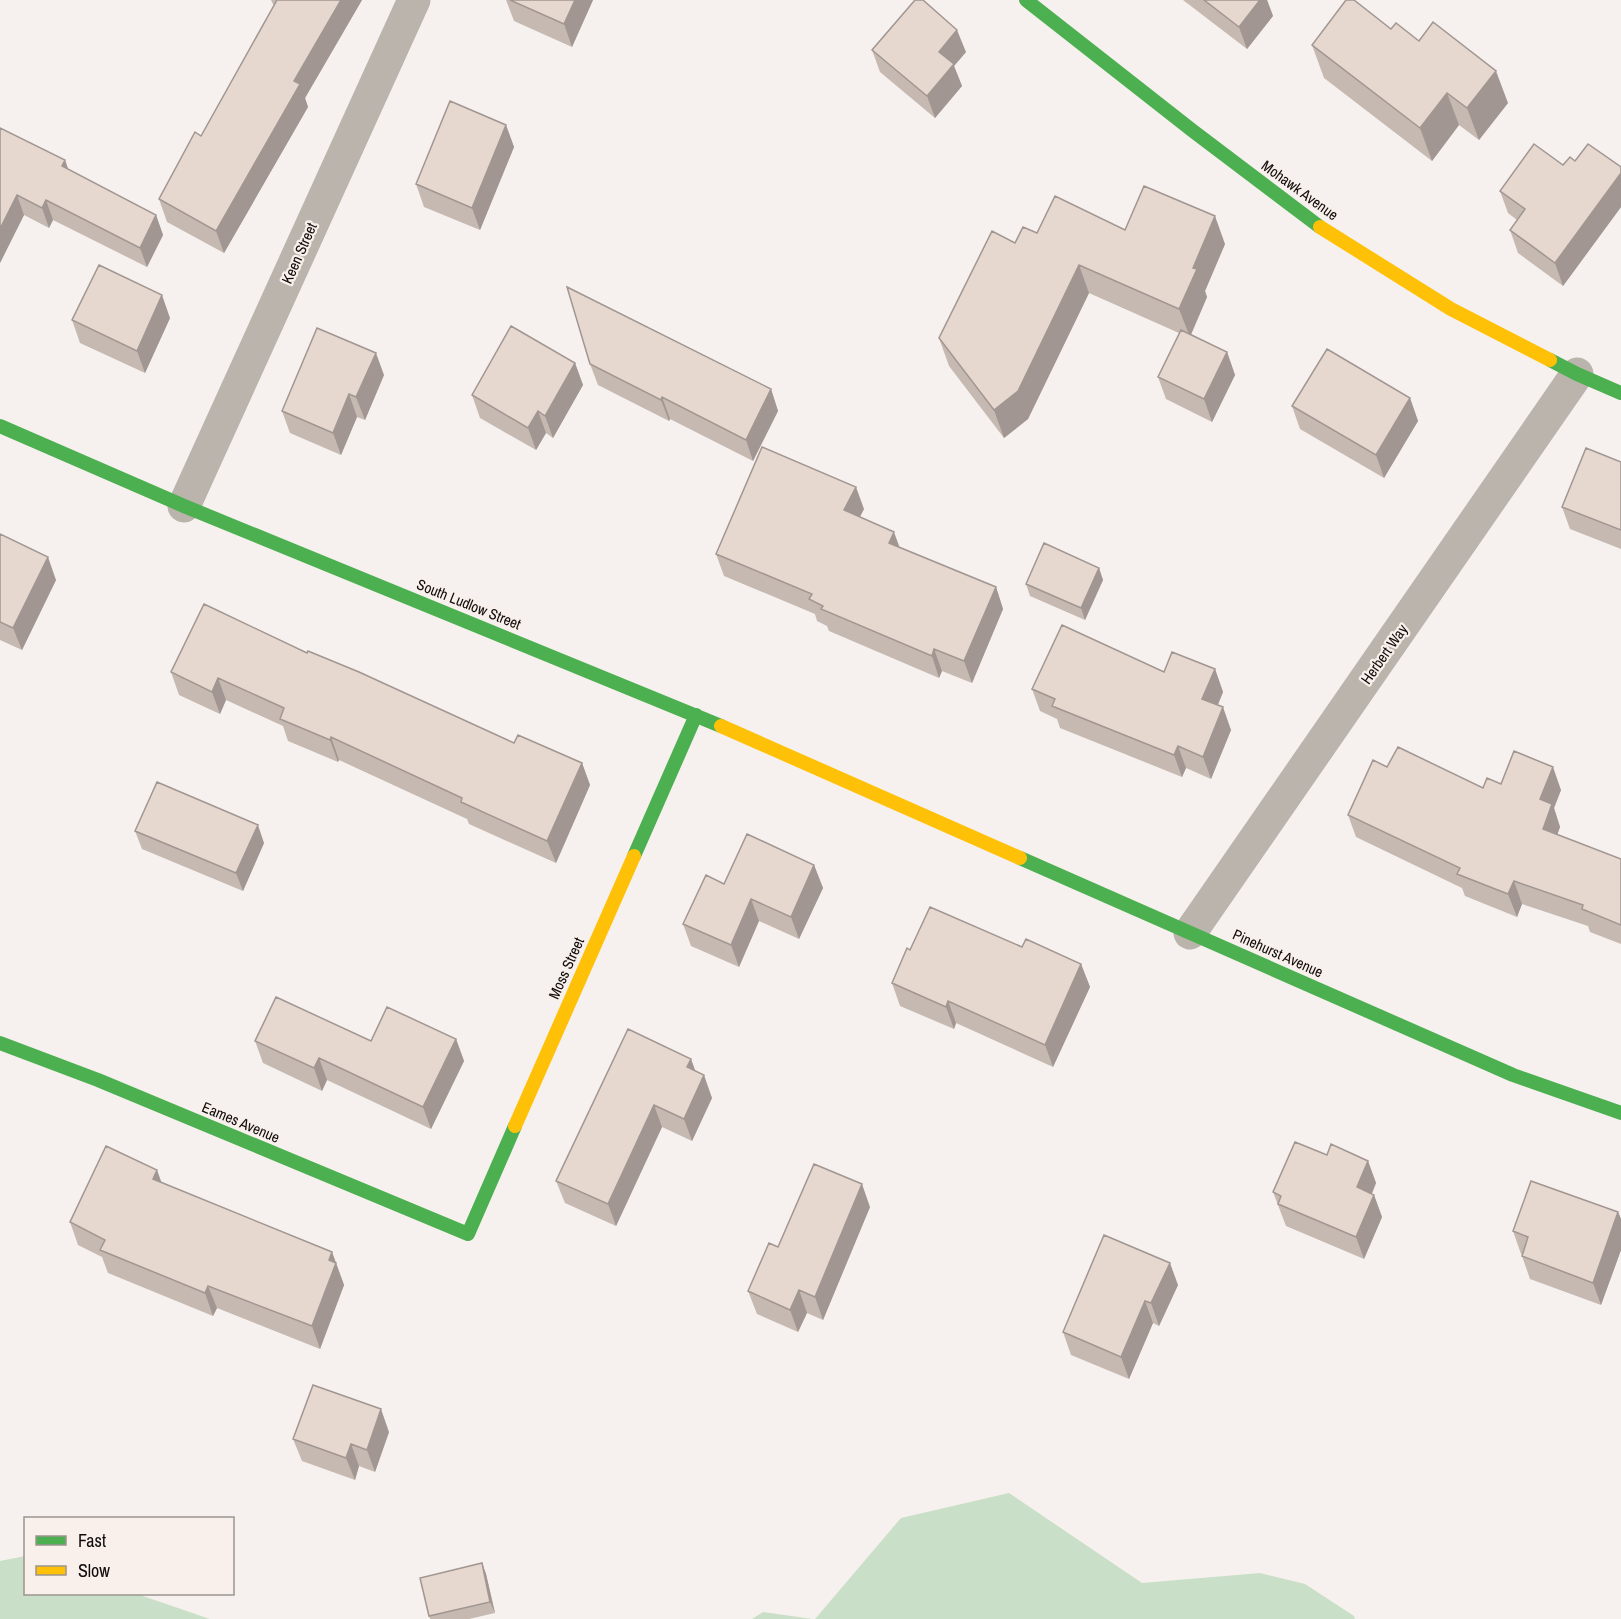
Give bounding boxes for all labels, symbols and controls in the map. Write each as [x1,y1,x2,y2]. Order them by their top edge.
street label: Mohawk Avenue [1257,155,1343,225]
street label: Keen Street [276,219,322,287]
street label: South Ludlow Street [414,574,525,635]
street label: Herbert Way [1356,619,1413,688]
street label: Pinehurst Avenue [1229,924,1327,982]
street label: Moss Street [543,933,589,1002]
street label: Eames Avenue [199,1096,283,1148]
legend [24,1517,234,1595]
text: Fast [78,1528,106,1553]
text: Slow [78,1558,110,1583]

